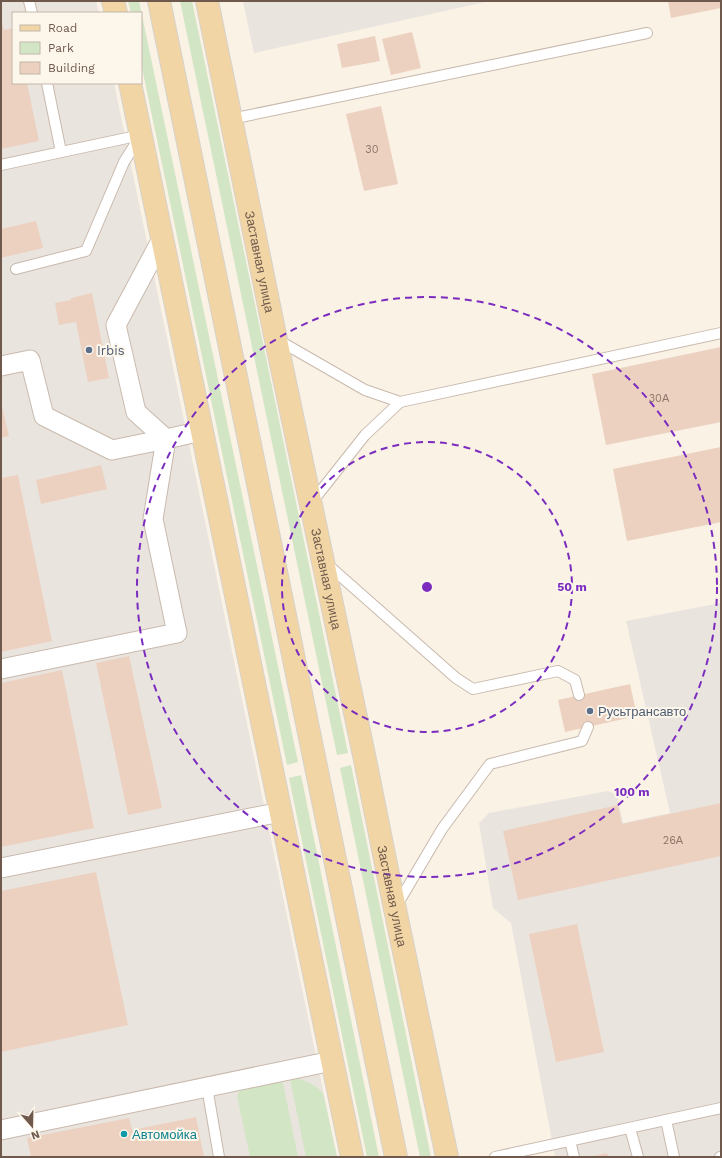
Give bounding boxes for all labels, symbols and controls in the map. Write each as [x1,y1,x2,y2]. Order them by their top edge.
legend [12,12,142,84]
text: Road [48,21,77,35]
text: Park [48,41,74,55]
text: Building [48,61,95,75]
house number: 30 [365,143,379,156]
street label: Заставная улица [242,210,278,314]
place label: Irbis [97,343,125,358]
marker: Irbis [84,345,94,355]
house number: 30А [649,392,670,405]
street label: Заставная улица [309,527,345,632]
centre of rings [420,580,434,594]
text: 50 m [557,580,587,594]
place label: Русьтрансавто [598,704,686,719]
marker: Русьтрансавто [585,706,595,716]
text: 100 m [614,785,650,799]
house number: 26А [663,834,684,847]
street label: Заставная улица [375,844,410,949]
north arrow [12,1106,52,1146]
text: N [29,1127,41,1142]
place label: Автомойка [132,1127,198,1142]
marker: Автомойка [119,1129,129,1139]

